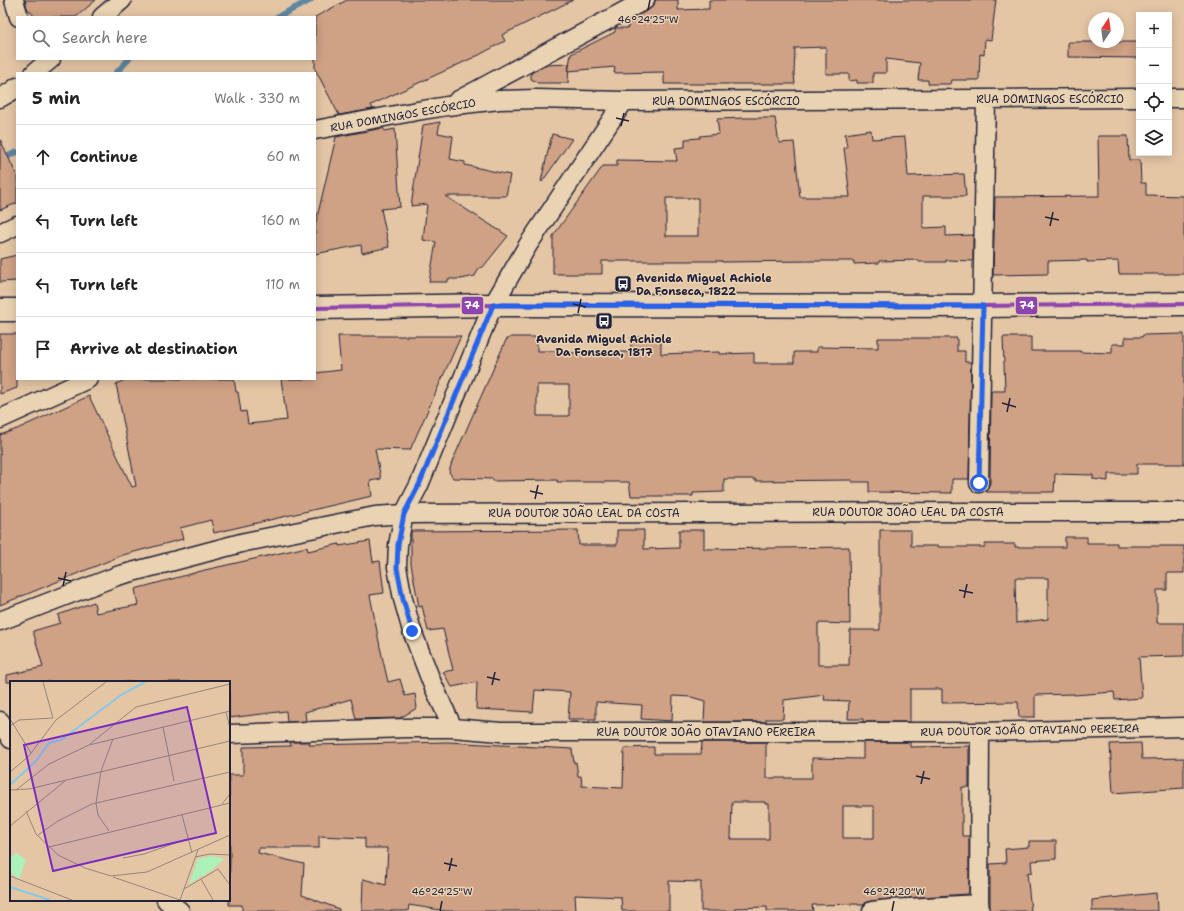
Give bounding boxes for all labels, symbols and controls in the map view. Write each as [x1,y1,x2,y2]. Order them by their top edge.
north arrow [1088,12,1124,48]
map controls [1136,12,1172,156]
button: + [1136,12,1172,48]
text: 46°24'25"W [617,13,679,26]
search box [16,16,316,60]
icon: search [30,27,52,49]
text: Search here [62,28,148,48]
button: − [1136,48,1172,84]
button: locate [1136,84,1172,120]
text: 5 min [32,87,80,109]
text: Walk · 330 m [214,90,300,107]
street label: RUA DOMINGOS ESCÓRCIO [976,91,1124,107]
street label: RUA DOMINGOS ESCÓRCIO [652,93,800,109]
street label: RUA DOMINGOS ESCÓRCIO [329,94,477,136]
button: layers [1136,120,1172,156]
icon: ahead [32,146,54,168]
text: Continue [70,147,138,167]
text: 60 m [267,148,300,165]
icon: left [32,210,54,232]
text: Turn left [70,211,138,231]
text: 160 m [262,212,300,229]
place label: Avenida Miguel Achiole Da Fonseca, 1822 [636,271,772,299]
icon: left [32,274,54,296]
bus stop icon: Avenida Miguel Achiole Da Fonseca, 1822 [613,274,633,294]
text: Turn left [70,275,138,295]
text: 110 m [265,276,300,293]
line badge: 74 [461,296,484,315]
line badge: 74 [1015,296,1038,315]
text: 74 [464,298,480,313]
text: 74 [1019,298,1035,313]
bus stop icon: Avenida Miguel Achiole Da Fonseca, 1817 [594,311,614,331]
place label: Avenida Miguel Achiole Da Fonseca, 1817 [536,332,672,360]
icon: arrive [32,338,54,360]
text: Arrive at destination [70,339,238,359]
route start [970,474,988,492]
street label: RUA DOUTOR JOÃO LEAL DA COSTA [812,504,1004,520]
street label: RUA DOUTOR JOÃO LEAL DA COSTA [488,505,680,521]
route end [403,622,421,640]
inset map [10,681,230,901]
street label: RUA DOUTOR JOÃO OTAVIANO PEREIRA [920,720,1140,740]
street label: RUA DOUTOR JOÃO OTAVIANO PEREIRA [597,724,815,740]
text: 46°24'25"W [411,885,473,898]
text: 46°24'20"W [863,885,925,898]

